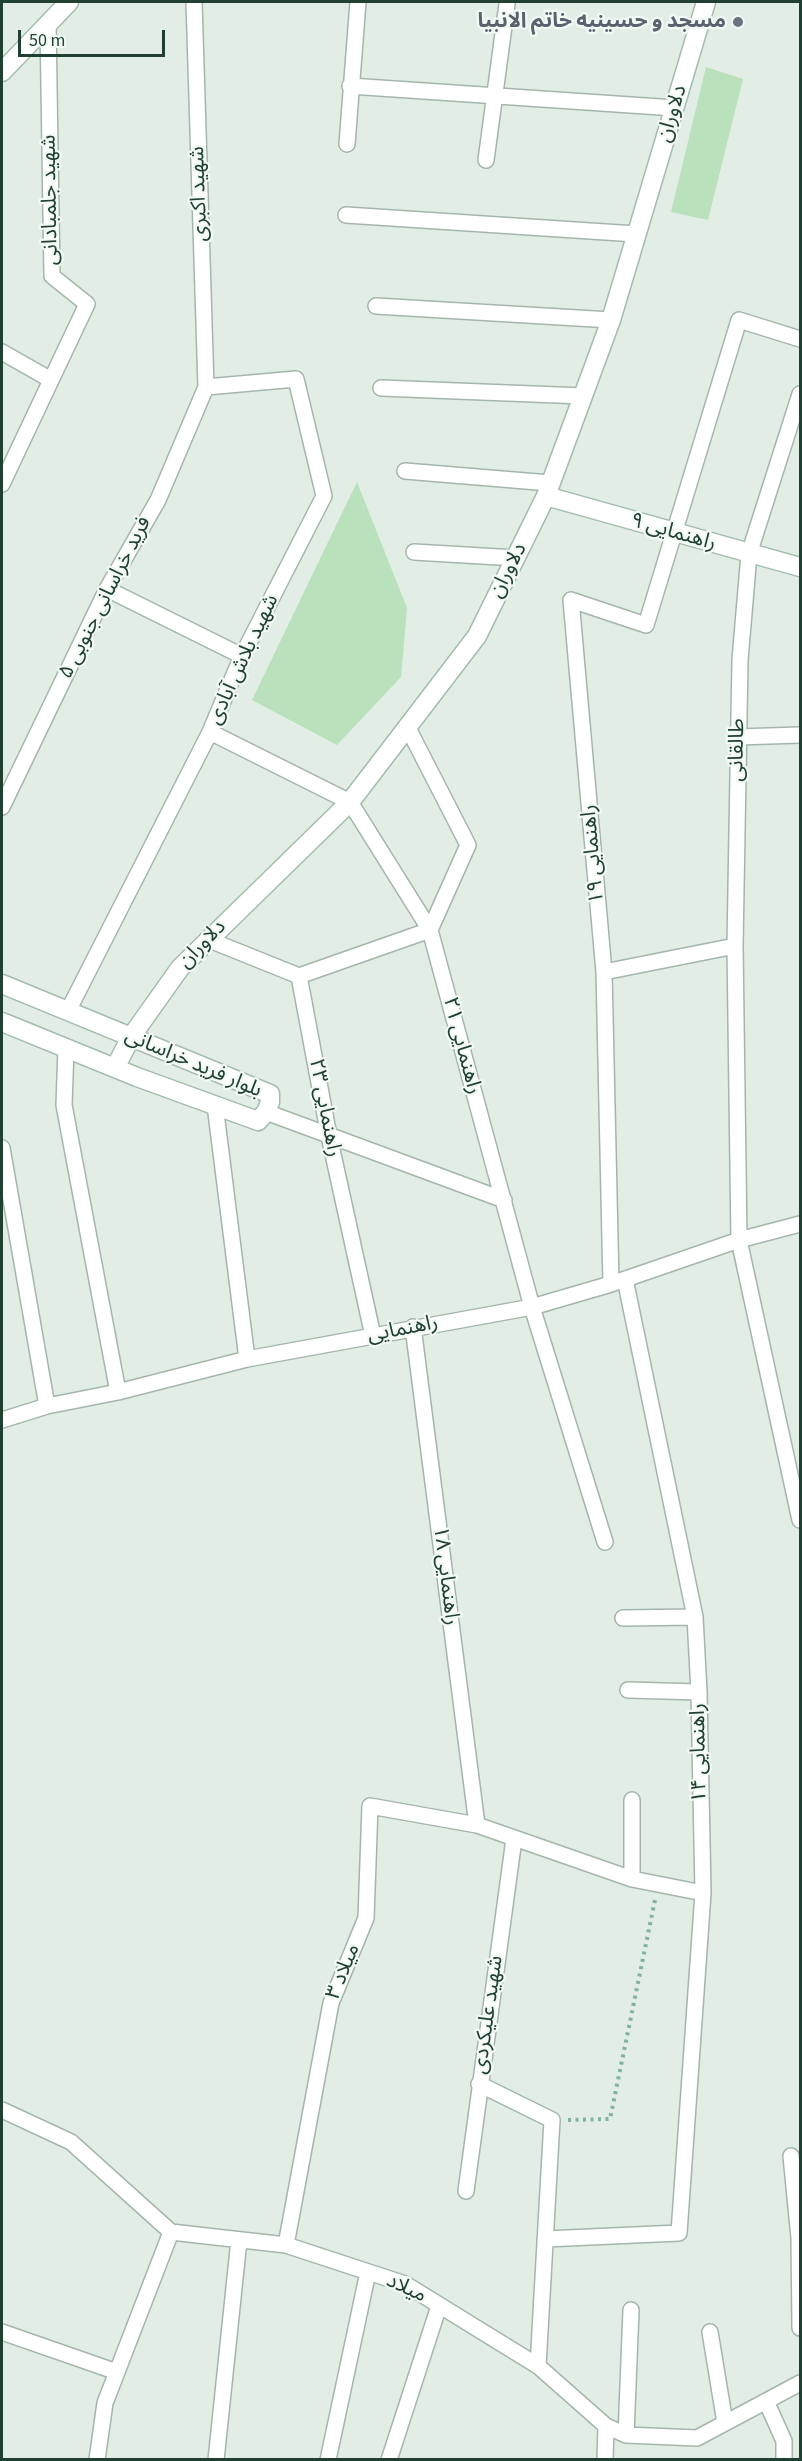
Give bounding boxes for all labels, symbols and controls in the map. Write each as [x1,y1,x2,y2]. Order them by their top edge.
place label: مسجد و حسینیه خاتم الانبیا [478,9,726,35]
marker: مسجد و حسینیه خاتم الانبیا [731,15,745,29]
scale bar [21,18,168,56]
text: 50 m [29,28,65,53]
street label: دلاوران [652,82,694,146]
street label: شهید جلمبادانی [37,135,65,265]
street label: شهید اکبری [186,146,214,242]
street label: راهنمایی ۹ [627,509,719,557]
street label: فرید خراسانی جنوبی ۵ [54,513,158,683]
street label: دلاوران [485,539,533,603]
street label: شهید بلاش آبادی [203,591,285,729]
street label: طالقانی [725,718,751,782]
street label: راهنمایی ۱۹ [577,803,611,905]
street label: دلاوران [174,915,232,975]
street label: راهنمایی ۲۱ [436,995,486,1097]
street label: بلوار فرید خراسانی [121,1024,265,1104]
street label: راهنمایی ۲۳ [302,1057,346,1159]
street label: راهنمایی [366,1311,440,1349]
street label: راهنمایی ۱۸ [426,1525,464,1627]
street label: راهنمایی ۱۴ [687,1703,713,1803]
street label: میلاد ۳ [322,1941,366,2003]
street label: شهید علیکردی [468,1954,510,2076]
street label: میلاد [382,2269,430,2309]

